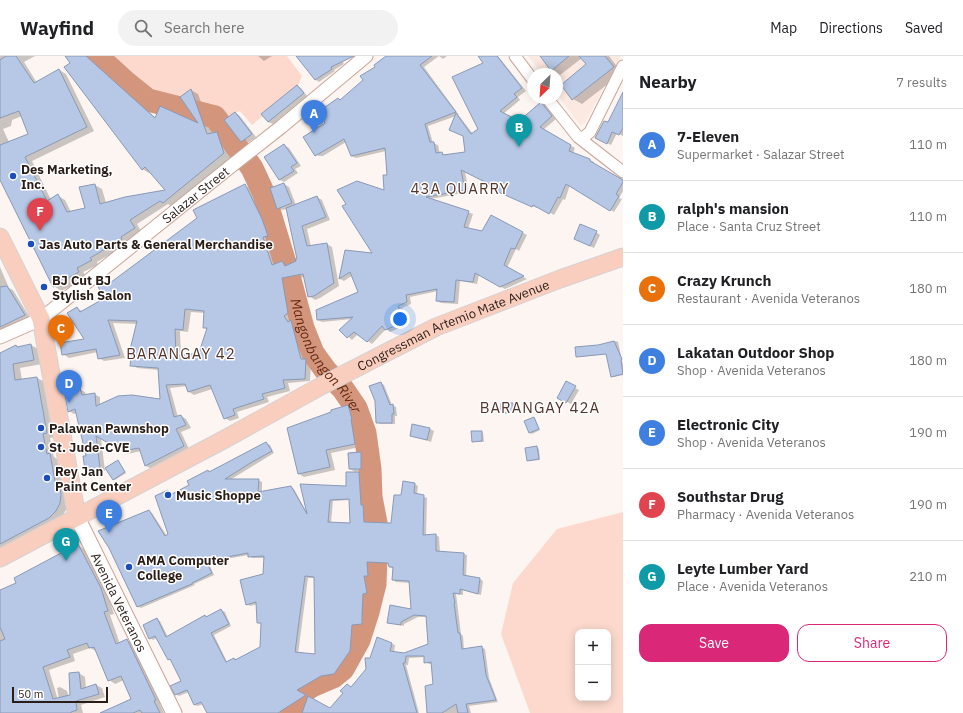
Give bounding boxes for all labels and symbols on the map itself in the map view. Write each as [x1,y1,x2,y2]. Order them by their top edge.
north arrow [527,68,563,104]
pin: A [301,100,327,133]
pin: B [506,114,532,147]
place label: Des Marketing, Inc. [21,161,112,193]
street label: Salazar Street [158,163,233,227]
marker: Des Marketing, Inc. [8,171,18,181]
district label: 43A QUARRY [411,179,509,198]
pin: F [27,198,53,231]
place label: Jas Auto Parts & General Merchandise [39,236,273,253]
marker: Jas Auto Parts & General Merchandise [26,239,36,249]
place label: BJ Cut BJ Stylish Salon [52,272,132,304]
street label: Congressman Artemio Mate Avenue [354,275,552,375]
marker: BJ Cut BJ Stylish Salon [39,282,49,292]
water label: Mangonbangon River [286,296,366,416]
your location [390,309,410,329]
pin: C [48,315,74,348]
district label: BARANGAY 42 [126,344,236,363]
pin: D [56,370,82,403]
district label: BARANGAY 42A [480,398,600,417]
place label: Palawan Pawnshop [49,420,169,437]
marker: Palawan Pawnshop [36,423,46,433]
place label: St. Jude-CVE [49,439,130,456]
marker: St. Jude-CVE [36,442,46,452]
place label: Rey Jan Paint Center [55,463,131,495]
marker: Rey Jan Paint Center [42,473,52,483]
place label: Music Shoppe [176,487,261,504]
marker: Music Shoppe [163,490,173,500]
pin: E [96,500,122,533]
pin: G [53,528,79,561]
street label: Avenida Veteranos [87,550,151,655]
place label: AMA Computer College [137,552,229,584]
marker: AMA Computer College [124,562,134,572]
scale bar [12,685,108,704]

